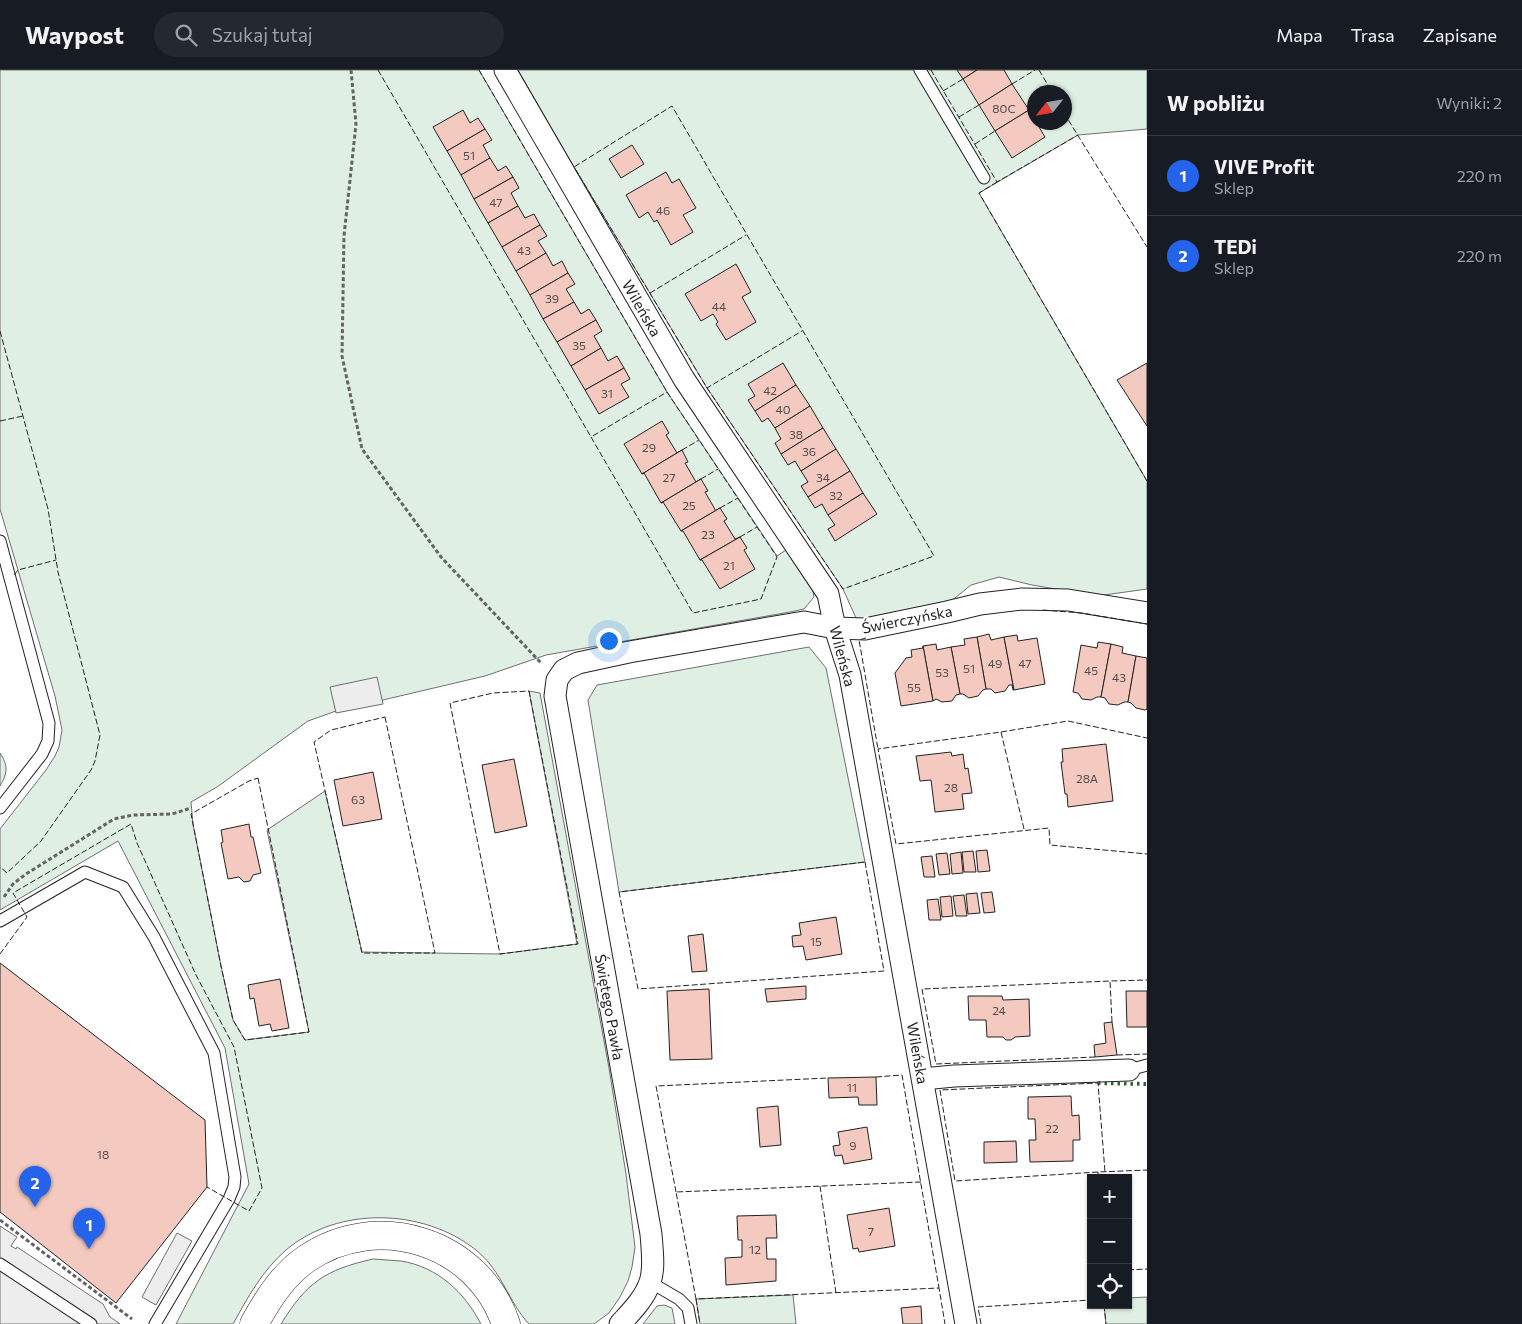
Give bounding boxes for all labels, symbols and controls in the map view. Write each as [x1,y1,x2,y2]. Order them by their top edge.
search box [154,12,504,57]
text: Waypost [25,20,124,49]
icon: search [172,21,200,49]
text: Szukaj tutaj [212,23,313,46]
text: Mapa [1276,24,1323,46]
text: Trasa [1351,24,1395,46]
text: Zapisane [1423,24,1497,46]
north arrow [1027,85,1072,130]
text: W pobliżu [1167,90,1265,115]
text: Wyniki: 2 [1436,93,1502,112]
house number: 80C [992,101,1016,115]
house number: 51 [463,148,475,162]
text: VIVE Profit [1214,155,1314,178]
text: 1 [1179,166,1187,185]
text: 220 m [1457,166,1502,185]
text: Sklep [1214,178,1254,197]
house number: 47 [489,195,503,209]
house number: 46 [656,203,670,217]
text: TEDi [1214,235,1257,258]
house number: 43 [517,243,531,257]
text: 2 [1178,246,1188,265]
text: 220 m [1457,246,1502,265]
text: Sklep [1214,258,1254,277]
street label: Wileńska [619,277,665,339]
house number: 39 [545,291,559,305]
house number: 44 [712,299,726,313]
house number: 35 [572,338,586,352]
house number: 42 [763,383,777,397]
house number: 31 [601,386,613,400]
house number: 40 [775,402,791,416]
house number: 38 [789,427,803,441]
house number: 29 [642,440,656,454]
house number: 36 [802,444,816,458]
house number: 27 [663,470,675,484]
house number: 34 [816,470,830,484]
house number: 32 [829,488,843,502]
house number: 25 [682,498,696,512]
house number: 23 [701,527,715,541]
house number: 21 [723,558,735,572]
street label: Świerczyńska [860,600,954,637]
street label: Wileńska [826,624,860,688]
your location [596,628,622,654]
house number: 49 [988,656,1002,670]
house number: 47 [1018,656,1032,670]
house number: 51 [963,661,975,675]
house number: 45 [1084,663,1098,677]
house number: 53 [935,665,949,679]
house number: 43 [1112,670,1126,684]
house number: 55 [907,680,921,694]
house number: 28A [1076,771,1098,785]
house number: 28 [944,780,958,794]
house number: 63 [351,792,365,806]
house number: 15 [810,934,822,948]
street label: Świętego Pawła [592,952,629,1061]
house number: 24 [992,1003,1006,1017]
street label: Wileńska [904,1021,932,1085]
house number: 11 [847,1080,857,1094]
house number: 22 [1045,1121,1059,1135]
house number: 9 [849,1138,857,1152]
house number: 18 [97,1147,109,1161]
pin: 2 [19,1166,51,1207]
map controls [1087,1174,1132,1309]
button: + [1087,1174,1132,1219]
pin: 1 [73,1208,105,1249]
button: − [1087,1219,1132,1264]
house number: 7 [868,1224,874,1238]
house number: 12 [749,1242,761,1256]
button: locate [1087,1264,1132,1309]

